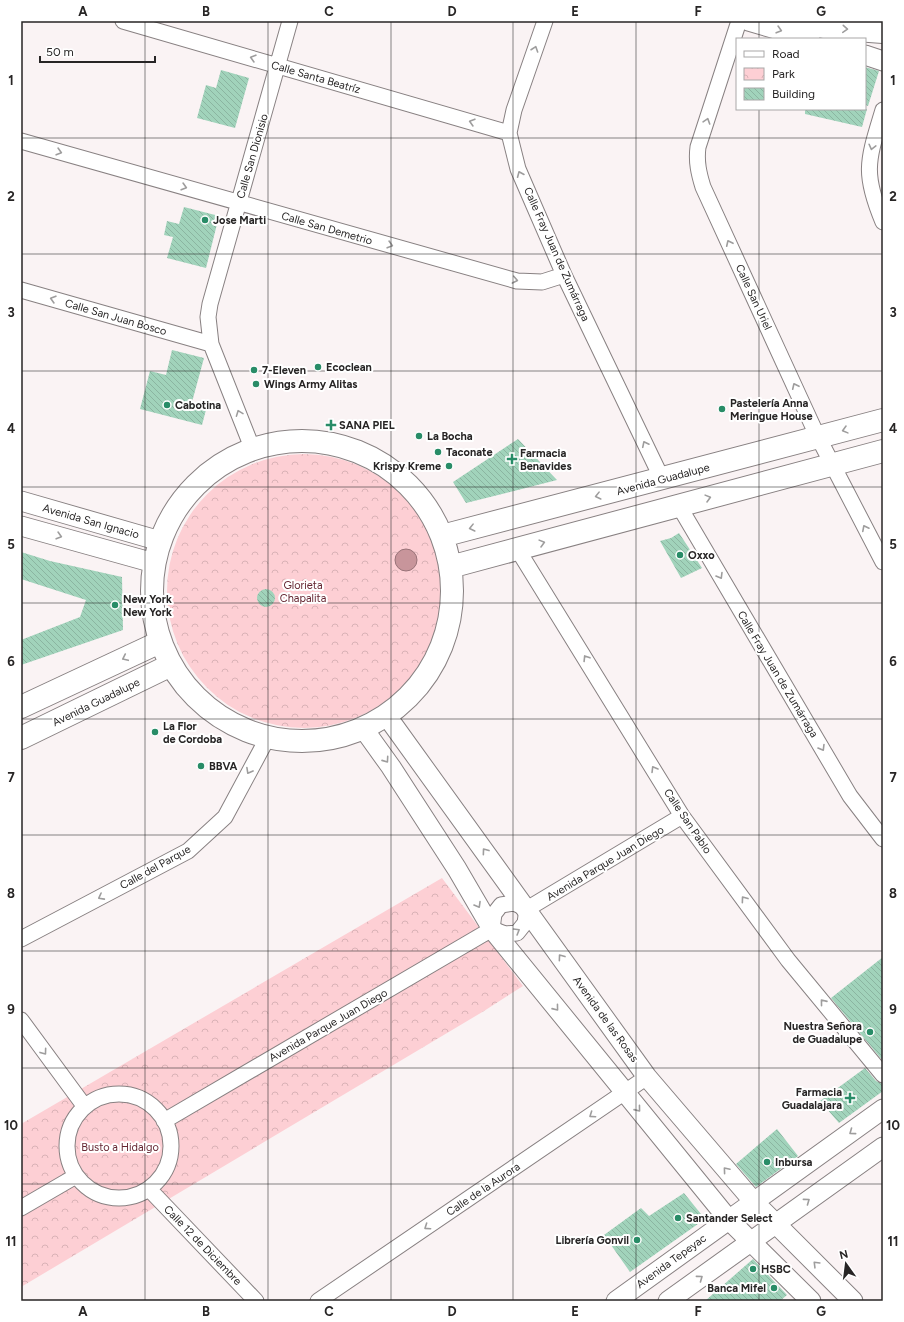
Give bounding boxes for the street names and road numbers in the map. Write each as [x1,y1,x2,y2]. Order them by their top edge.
street label: Calle Santa Beatríz [270,59,362,96]
street label: Calle San Dionisio [234,112,271,200]
street label: Calle Fray Juan de Zumárraga [521,185,592,323]
street label: Calle San Demetrio [280,209,374,248]
street label: Calle San Uriel [733,262,774,332]
street label: Calle San Juan Bosco [64,297,168,338]
street label: Avenida Guadalupe [615,461,711,498]
street label: Avenida San Ignacio [41,501,141,541]
street label: Calle Fray Juan de Zumárraga [735,609,821,740]
street label: Avenida Guadalupe [50,676,142,729]
street label: Calle San Pablo [661,786,714,856]
street label: Avenida Parque Juan Diego [544,823,666,904]
street label: Calle del Parque [118,843,193,892]
street label: Avenida de las Rosas [570,974,641,1065]
street label: Avenida Parque Juan Diego [267,986,390,1065]
street label: Calle de la Aurora [444,1160,523,1219]
street label: Calle 12 de Diciembre [161,1203,244,1288]
street label: Avenida Tepeyac [634,1232,709,1291]

